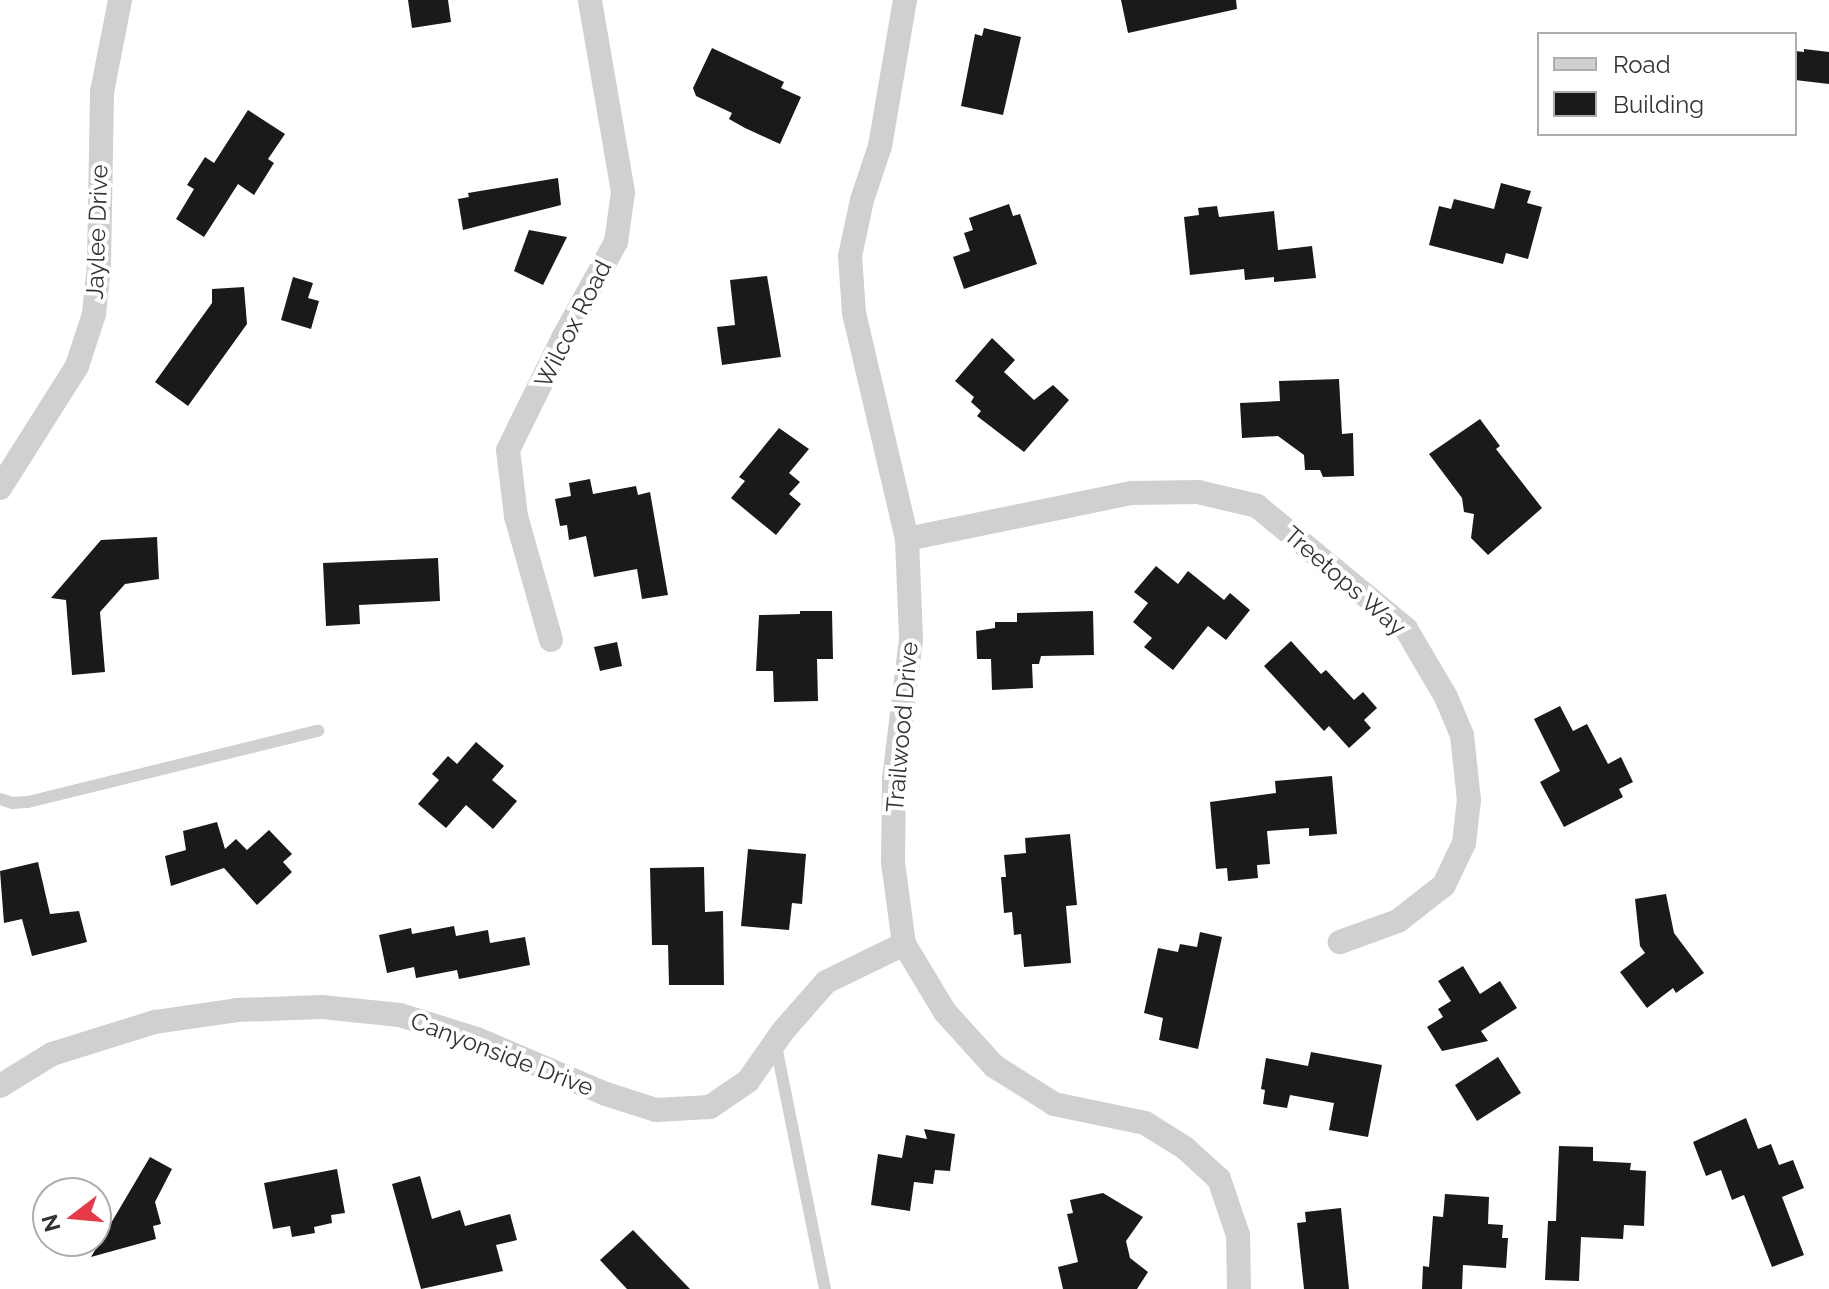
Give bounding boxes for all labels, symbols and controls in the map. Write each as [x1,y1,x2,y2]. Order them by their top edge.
legend [1537,32,1797,136]
text: Road [1613,50,1671,79]
text: Building [1613,90,1704,119]
street label: Jaylee Drive [80,164,114,300]
street label: Wilcox Road [529,255,617,393]
street label: Treetops Way [1278,520,1412,642]
street label: Trailwood Drive [880,640,924,814]
street label: Canyonside Drive [407,1006,597,1102]
north arrow [32,1177,112,1257]
text: N [36,1211,66,1235]

